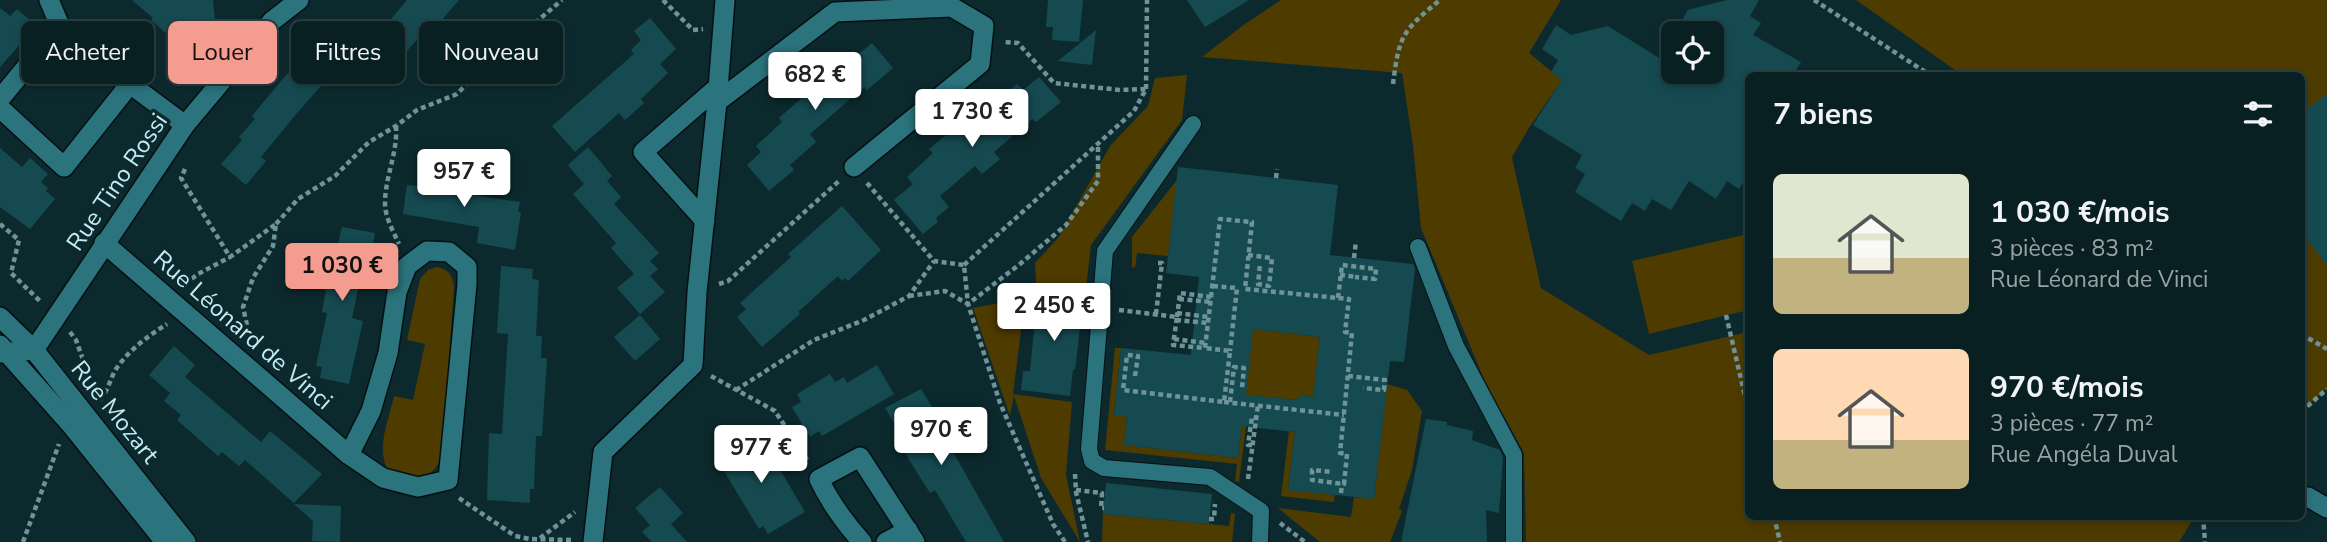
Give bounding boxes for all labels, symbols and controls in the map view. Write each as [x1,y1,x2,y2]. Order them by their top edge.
chip: Acheter [21,21,154,84]
chip: Louer [168,21,277,84]
chip: Filtres [291,21,405,84]
chip: Nouveau [419,21,563,84]
map controls [1661,21,1724,84]
button: locate [1661,21,1724,84]
pin: 682 € [766,52,864,112]
text: 682 € [784,59,846,90]
pin: 1 730 € [907,90,1037,149]
text: 7 biens [1773,94,1873,135]
icon: filters [2239,95,2277,133]
text: 1 730 € [931,96,1013,127]
street label: Rue Tino Rossi [59,107,175,257]
pin: 957 € [415,150,513,209]
text: 957 € [433,156,495,187]
text: 1 030 €/mois [1990,192,2170,233]
icon: home [1829,202,1913,286]
text: 3 pièces · 83 m² [1990,233,2153,264]
street label: Rue Léonard de Vinci [147,243,339,417]
pin: 1 030 € [277,244,407,303]
text: 1 030 € [301,250,383,281]
text: Rue Léonard de Vinci [1990,264,2208,295]
pin: 2 450 € [989,284,1119,343]
text: 2 450 € [1013,290,1095,321]
street label: Rue Mozart [64,354,167,471]
text: 970 €/mois [1990,367,2144,408]
icon: home [1829,377,1913,461]
pin: 970 € [892,407,990,467]
text: 3 pièces · 77 m² [1990,408,2153,439]
text: 970 € [910,414,972,445]
pin: 977 € [712,426,810,485]
text: 977 € [730,432,792,463]
text: Rue Angéla Duval [1990,439,2177,470]

